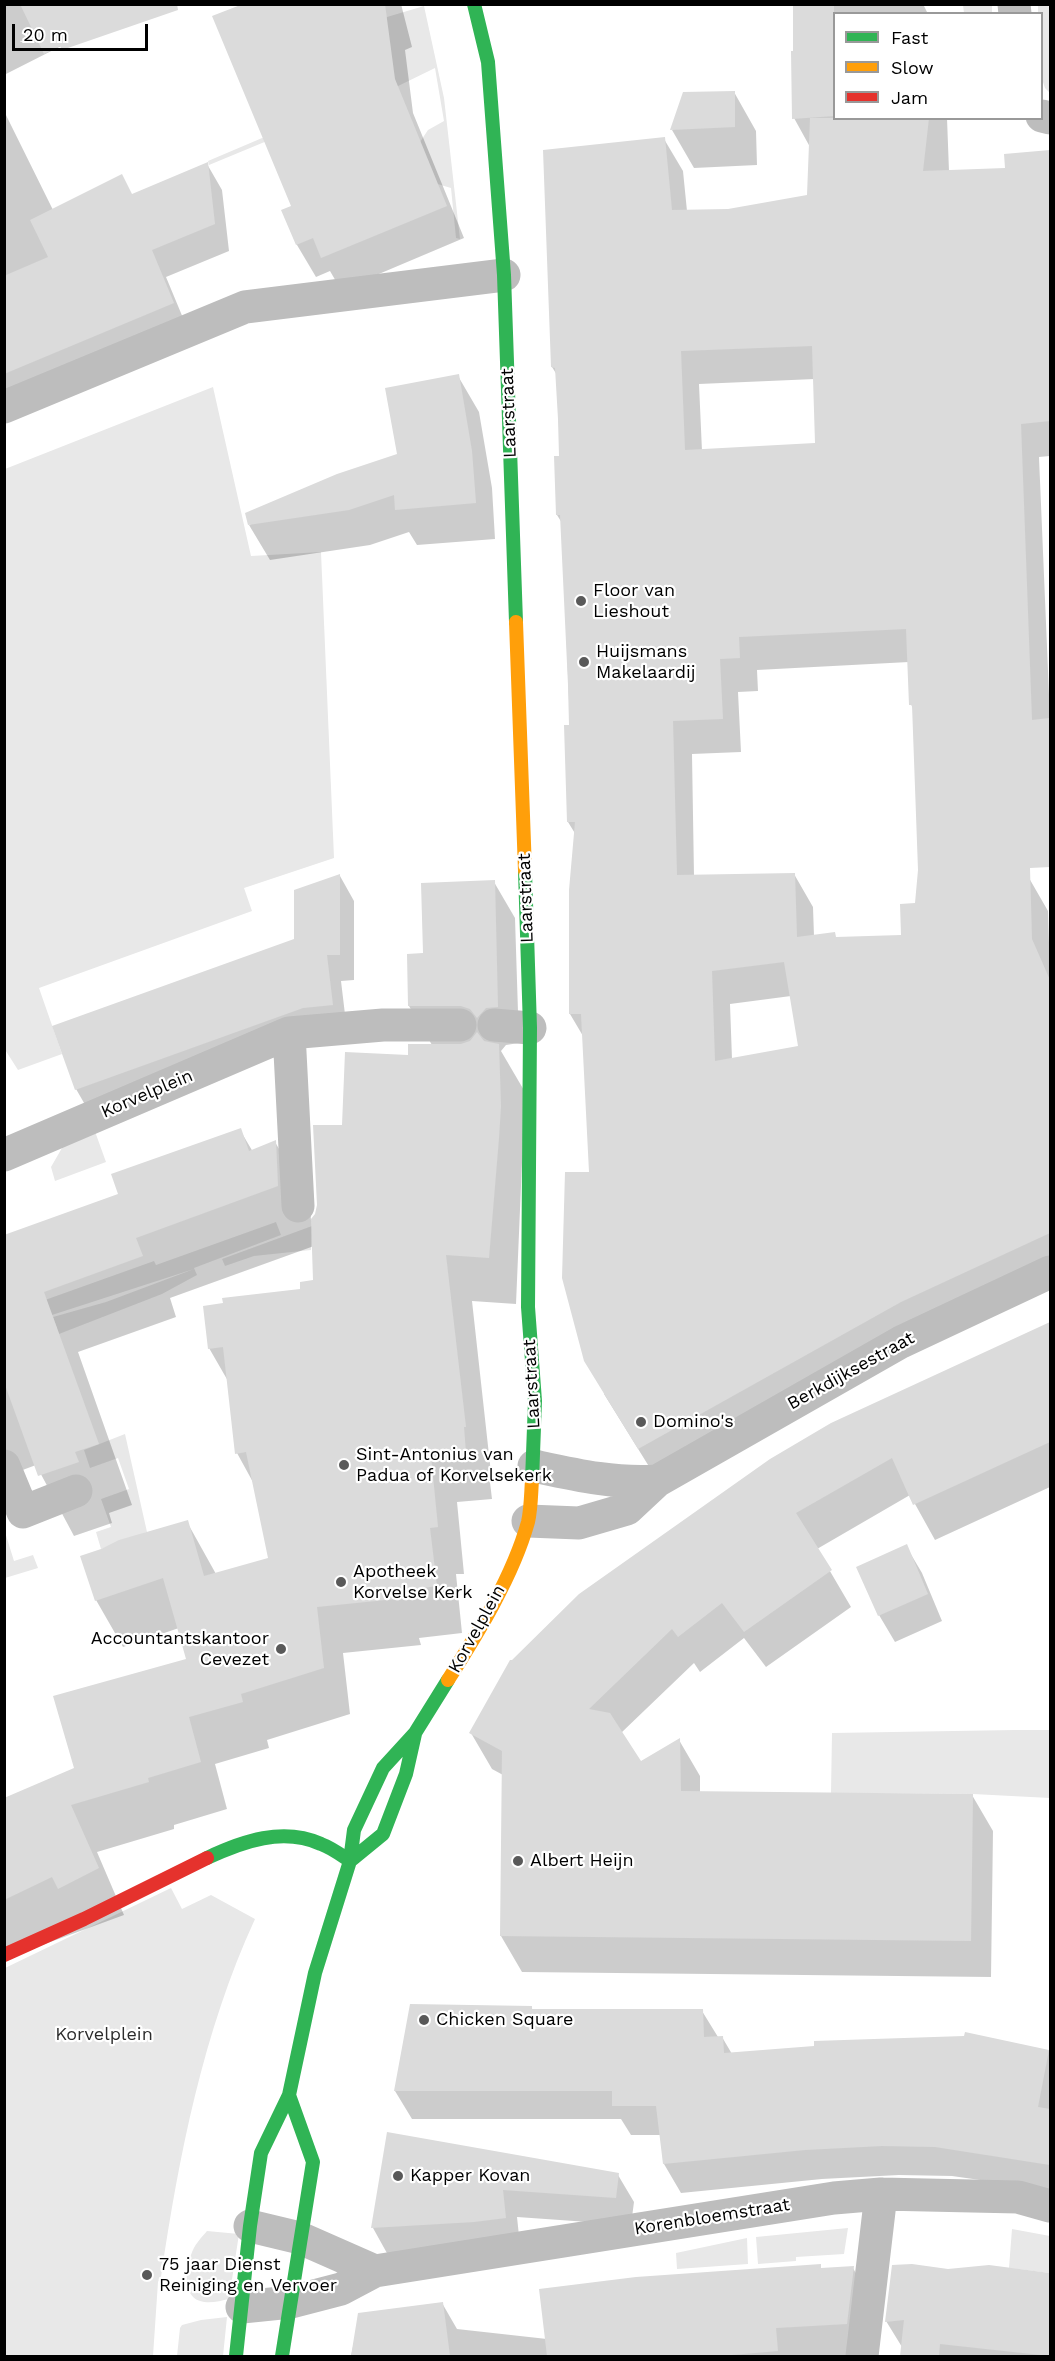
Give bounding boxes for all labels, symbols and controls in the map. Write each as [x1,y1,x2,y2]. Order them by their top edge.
scale bar [15,12,152,50]
legend [833,12,1043,120]
text: 20 m [23,24,68,45]
text: Fast [891,27,928,48]
text: Slow [891,57,934,78]
text: Jam [891,87,928,108]
street label: Laarstraat [497,368,521,458]
place label: Floor van Lieshout [593,580,675,622]
marker: Floor van Lieshout [574,594,588,608]
place label: Huijsmans Makelaardij [596,641,696,684]
marker: Huijsmans Makelaardij [577,655,591,669]
street label: Laarstraat [514,853,538,943]
street label: Korvelplein [98,1065,196,1123]
street label: Berkdijksestraat [784,1327,918,1415]
street label: Laarstraat [519,1339,545,1429]
place label: Domino's [653,1411,734,1433]
marker: Domino's [634,1415,648,1429]
place label: Sint-Antonius van Padua of Korvelsekerk [356,1444,552,1486]
marker: Sint-Antonius van Padua of Korvelsekerk [337,1458,351,1472]
place label: Apotheek Korvelse Kerk [353,1561,472,1604]
marker: Apotheek Korvelse Kerk [334,1575,348,1589]
street label: Korvelplein [444,1581,510,1677]
place label: Accountantskantoor Cevezet [91,1628,269,1670]
marker: Accountantskantoor Cevezet [274,1642,288,1656]
place label: Albert Heijn [530,1850,634,1872]
marker: Albert Heijn [511,1854,525,1868]
place label: Chicken Square [436,2009,573,2031]
marker: Chicken Square [417,2013,431,2027]
park label: Korvelplein [55,2024,153,2046]
place label: Kapper Kovan [410,2165,530,2187]
marker: Kapper Kovan [391,2169,405,2183]
street label: Korenbloemstraat [633,2194,791,2240]
place label: 75 jaar Dienst Reiniging en Vervoer [159,2254,337,2296]
marker: 75 jaar Dienst Reiniging en Vervoer [140,2268,154,2282]

